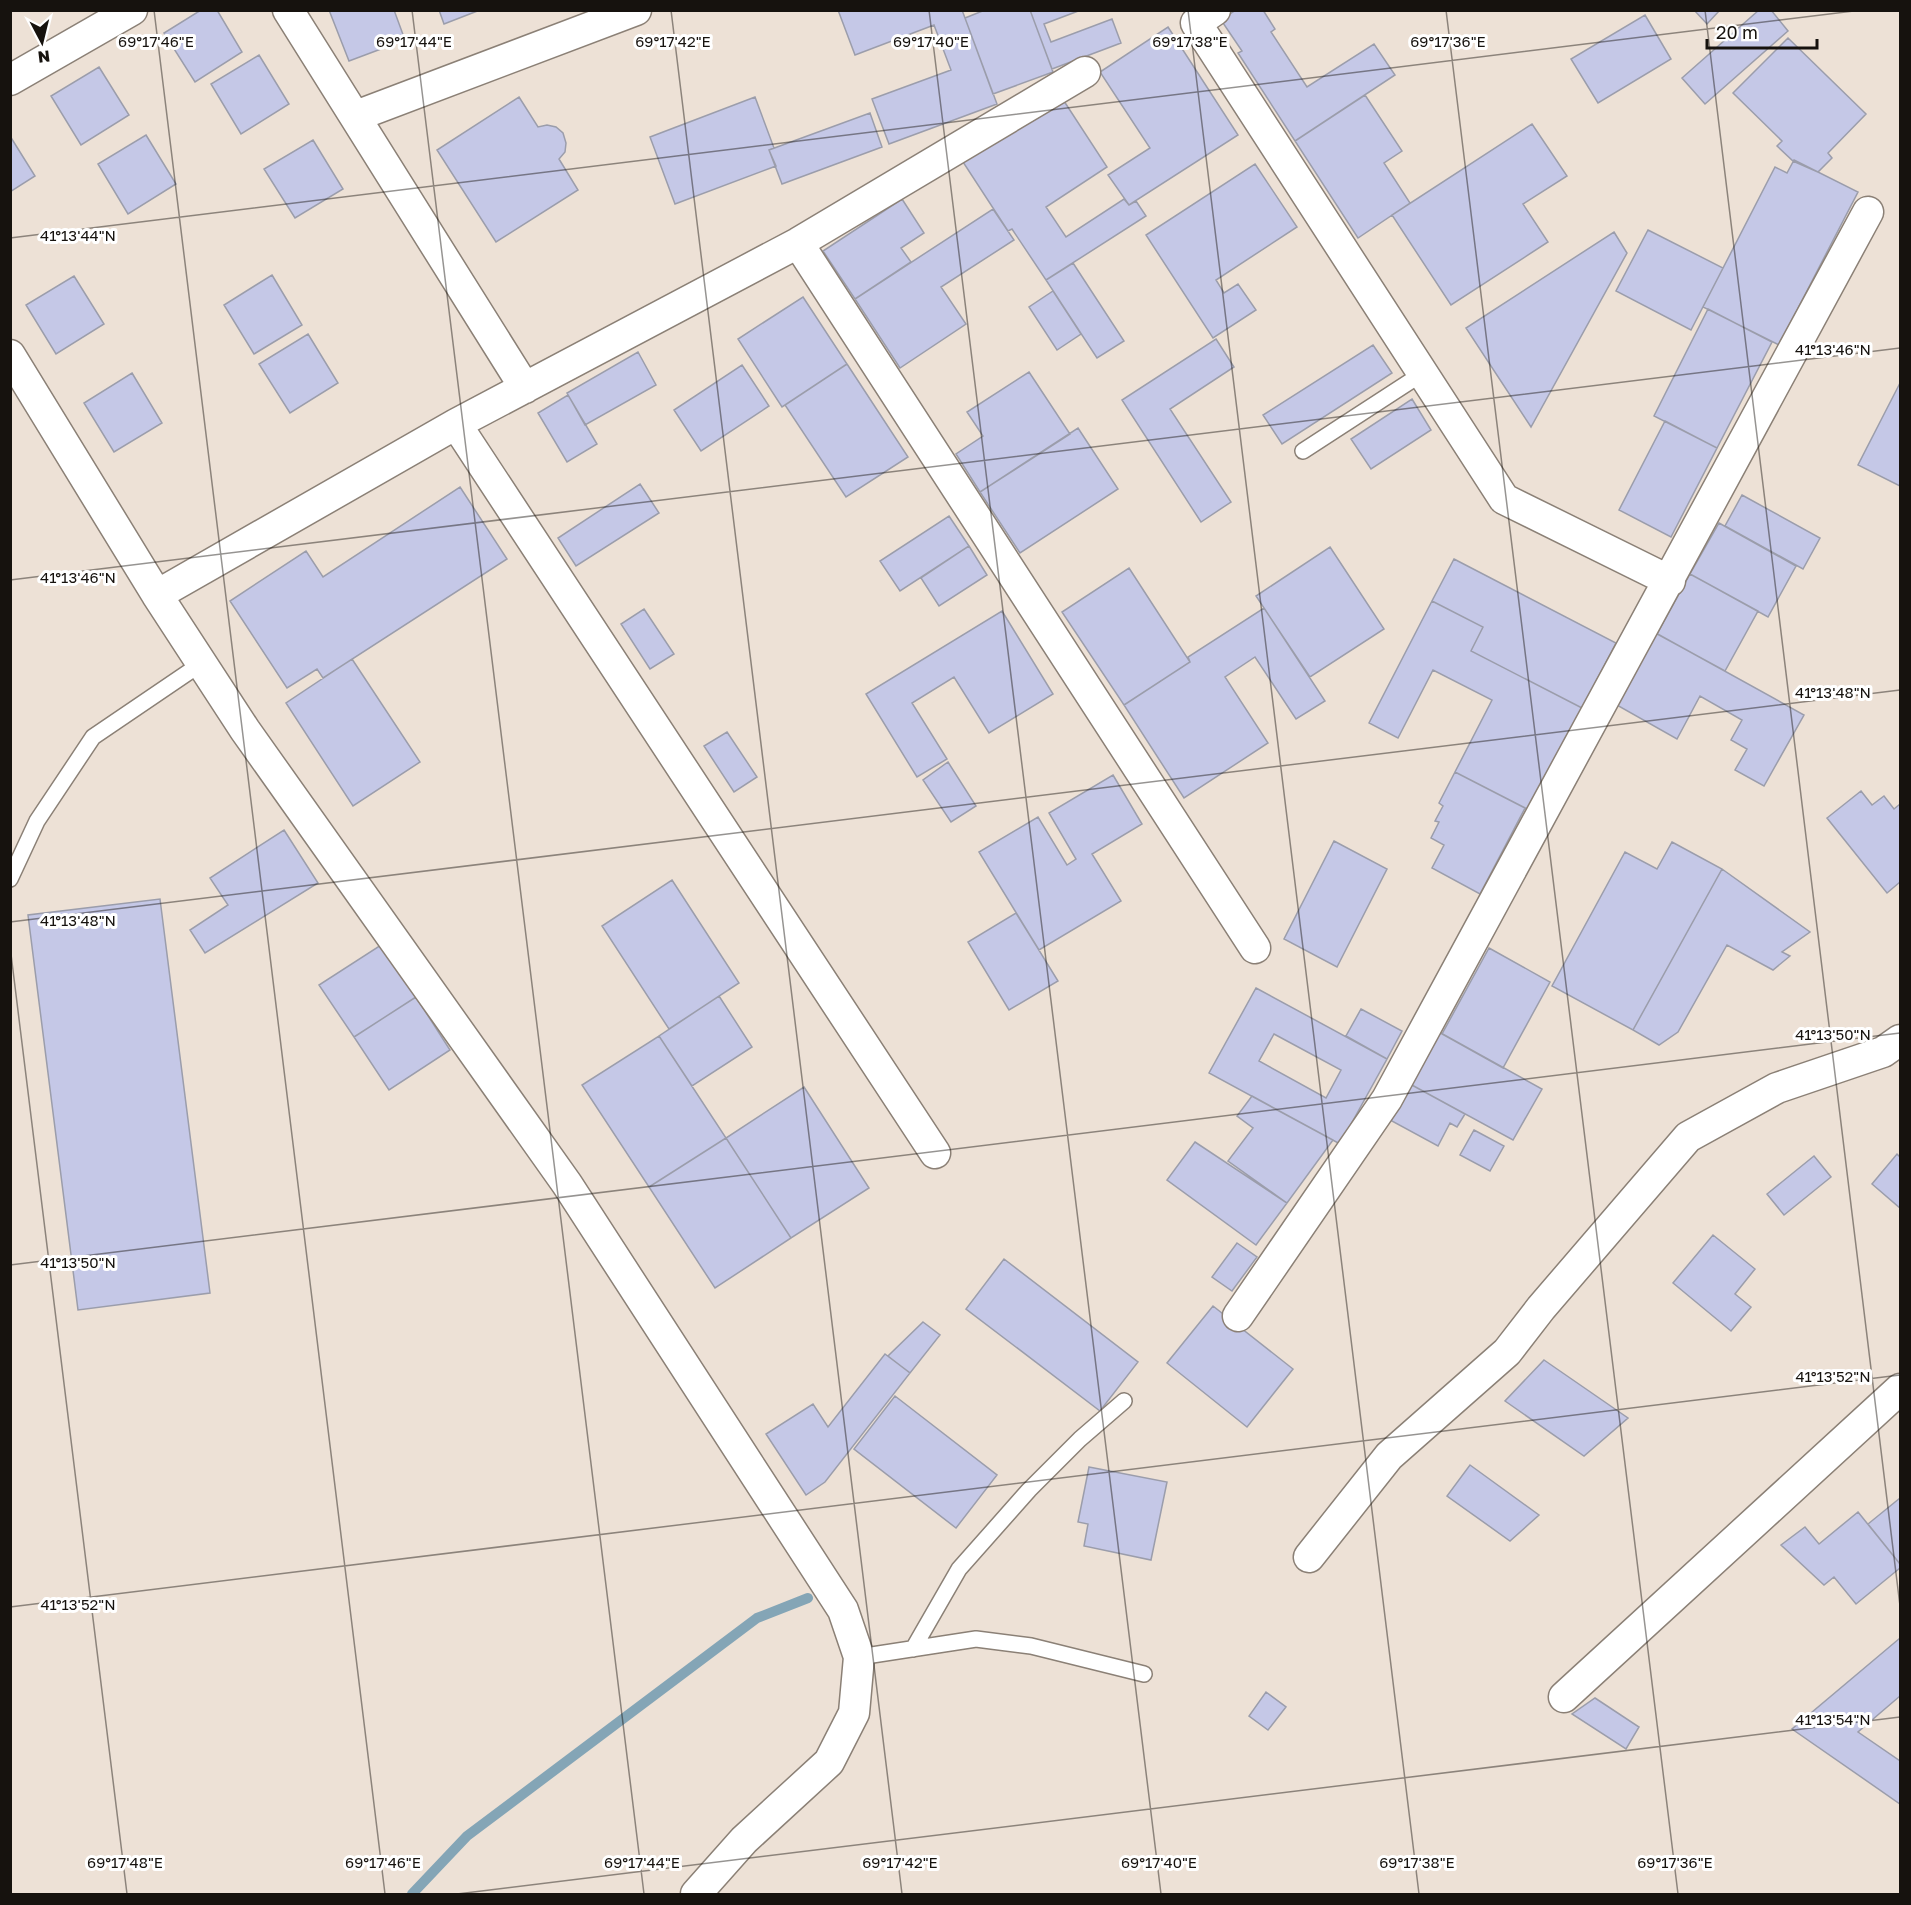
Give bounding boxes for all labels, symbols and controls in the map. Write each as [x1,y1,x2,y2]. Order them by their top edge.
north arrow [12,12,72,72]
scale bar [1707,12,1816,50]
text: 20 m [1716,21,1758,43]
text: 69°17'46"E [118,32,194,50]
text: 69°17'44"E [376,32,452,50]
text: 69°17'42"E [635,32,711,50]
text: 69°17'40"E [893,32,969,50]
text: 69°17'38"E [1152,32,1228,50]
text: 69°17'36"E [1410,32,1486,50]
text: N [37,46,51,68]
text: 41°13'44"N [40,226,116,244]
text: 41°13'46"N [1795,340,1871,358]
text: 41°13'46"N [40,568,116,586]
text: 41°13'48"N [1795,683,1871,701]
text: 41°13'48"N [40,911,116,929]
text: 41°13'50"N [1795,1025,1871,1043]
text: 41°13'50"N [40,1253,116,1271]
text: 41°13'52"N [1795,1367,1871,1385]
text: 41°13'52"N [40,1595,116,1613]
text: 41°13'54"N [1795,1710,1871,1728]
text: 69°17'48"E [87,1853,163,1871]
text: 69°17'46"E [345,1853,421,1871]
text: 69°17'44"E [604,1853,680,1871]
text: 69°17'42"E [862,1853,938,1871]
text: 69°17'40"E [1121,1853,1197,1871]
text: 69°17'38"E [1379,1853,1455,1871]
text: 69°17'36"E [1637,1853,1713,1871]

